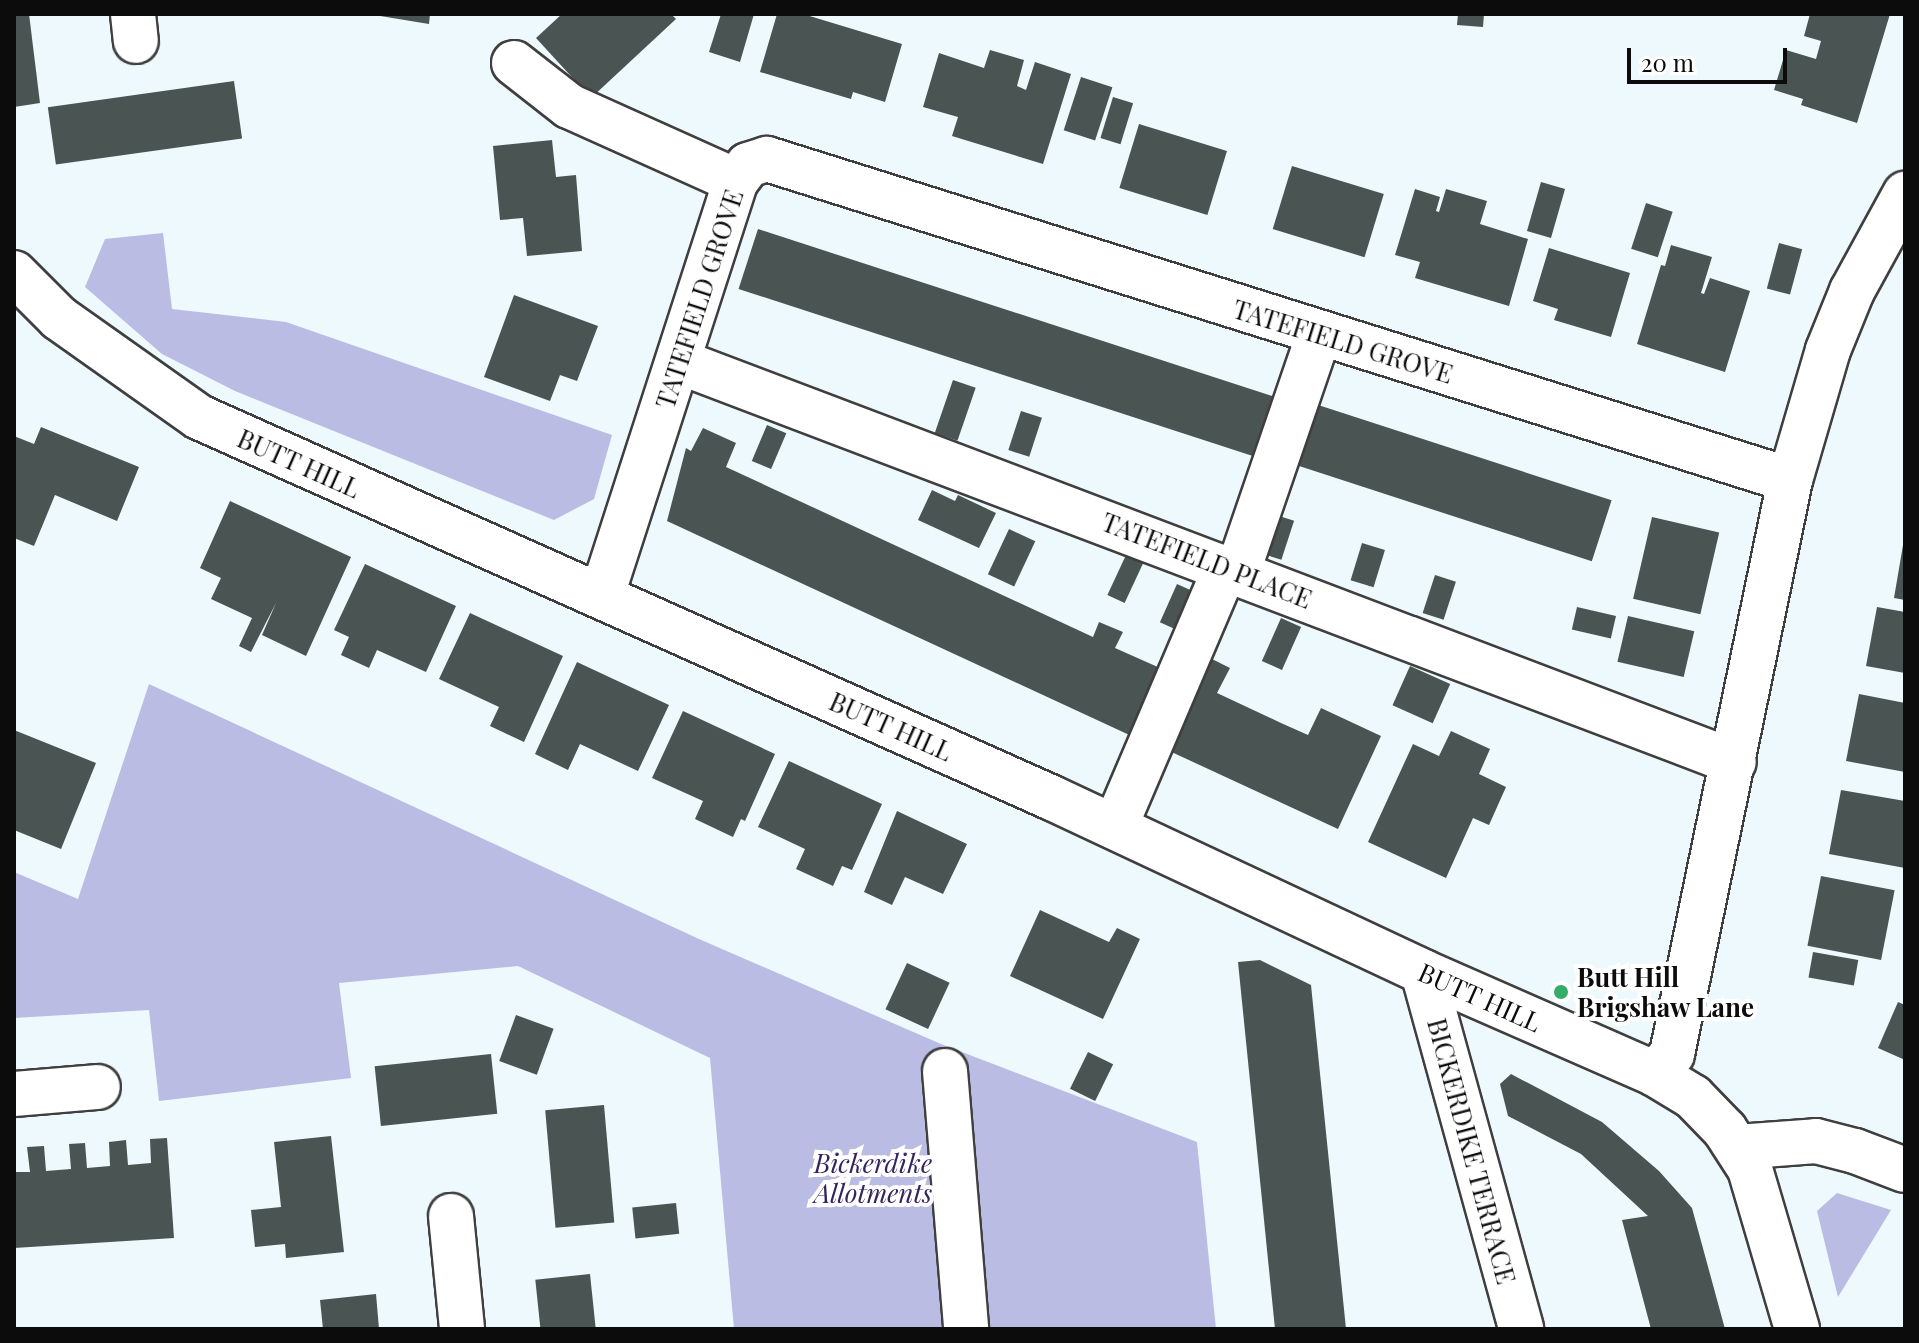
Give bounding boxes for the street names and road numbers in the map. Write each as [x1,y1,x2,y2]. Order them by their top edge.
street label: TATEFIELD GROVE [649,186,749,412]
street label: TATEFIELD GROVE [1229,293,1457,389]
street label: BUTT HILL [233,422,365,504]
street label: TATEFIELD PLACE [1098,506,1316,614]
street label: BUTT HILL [825,685,957,767]
street label: BUTT HILL [1414,956,1546,1038]
street label: BICKERDIKE TERRACE [1421,1014,1523,1288]

